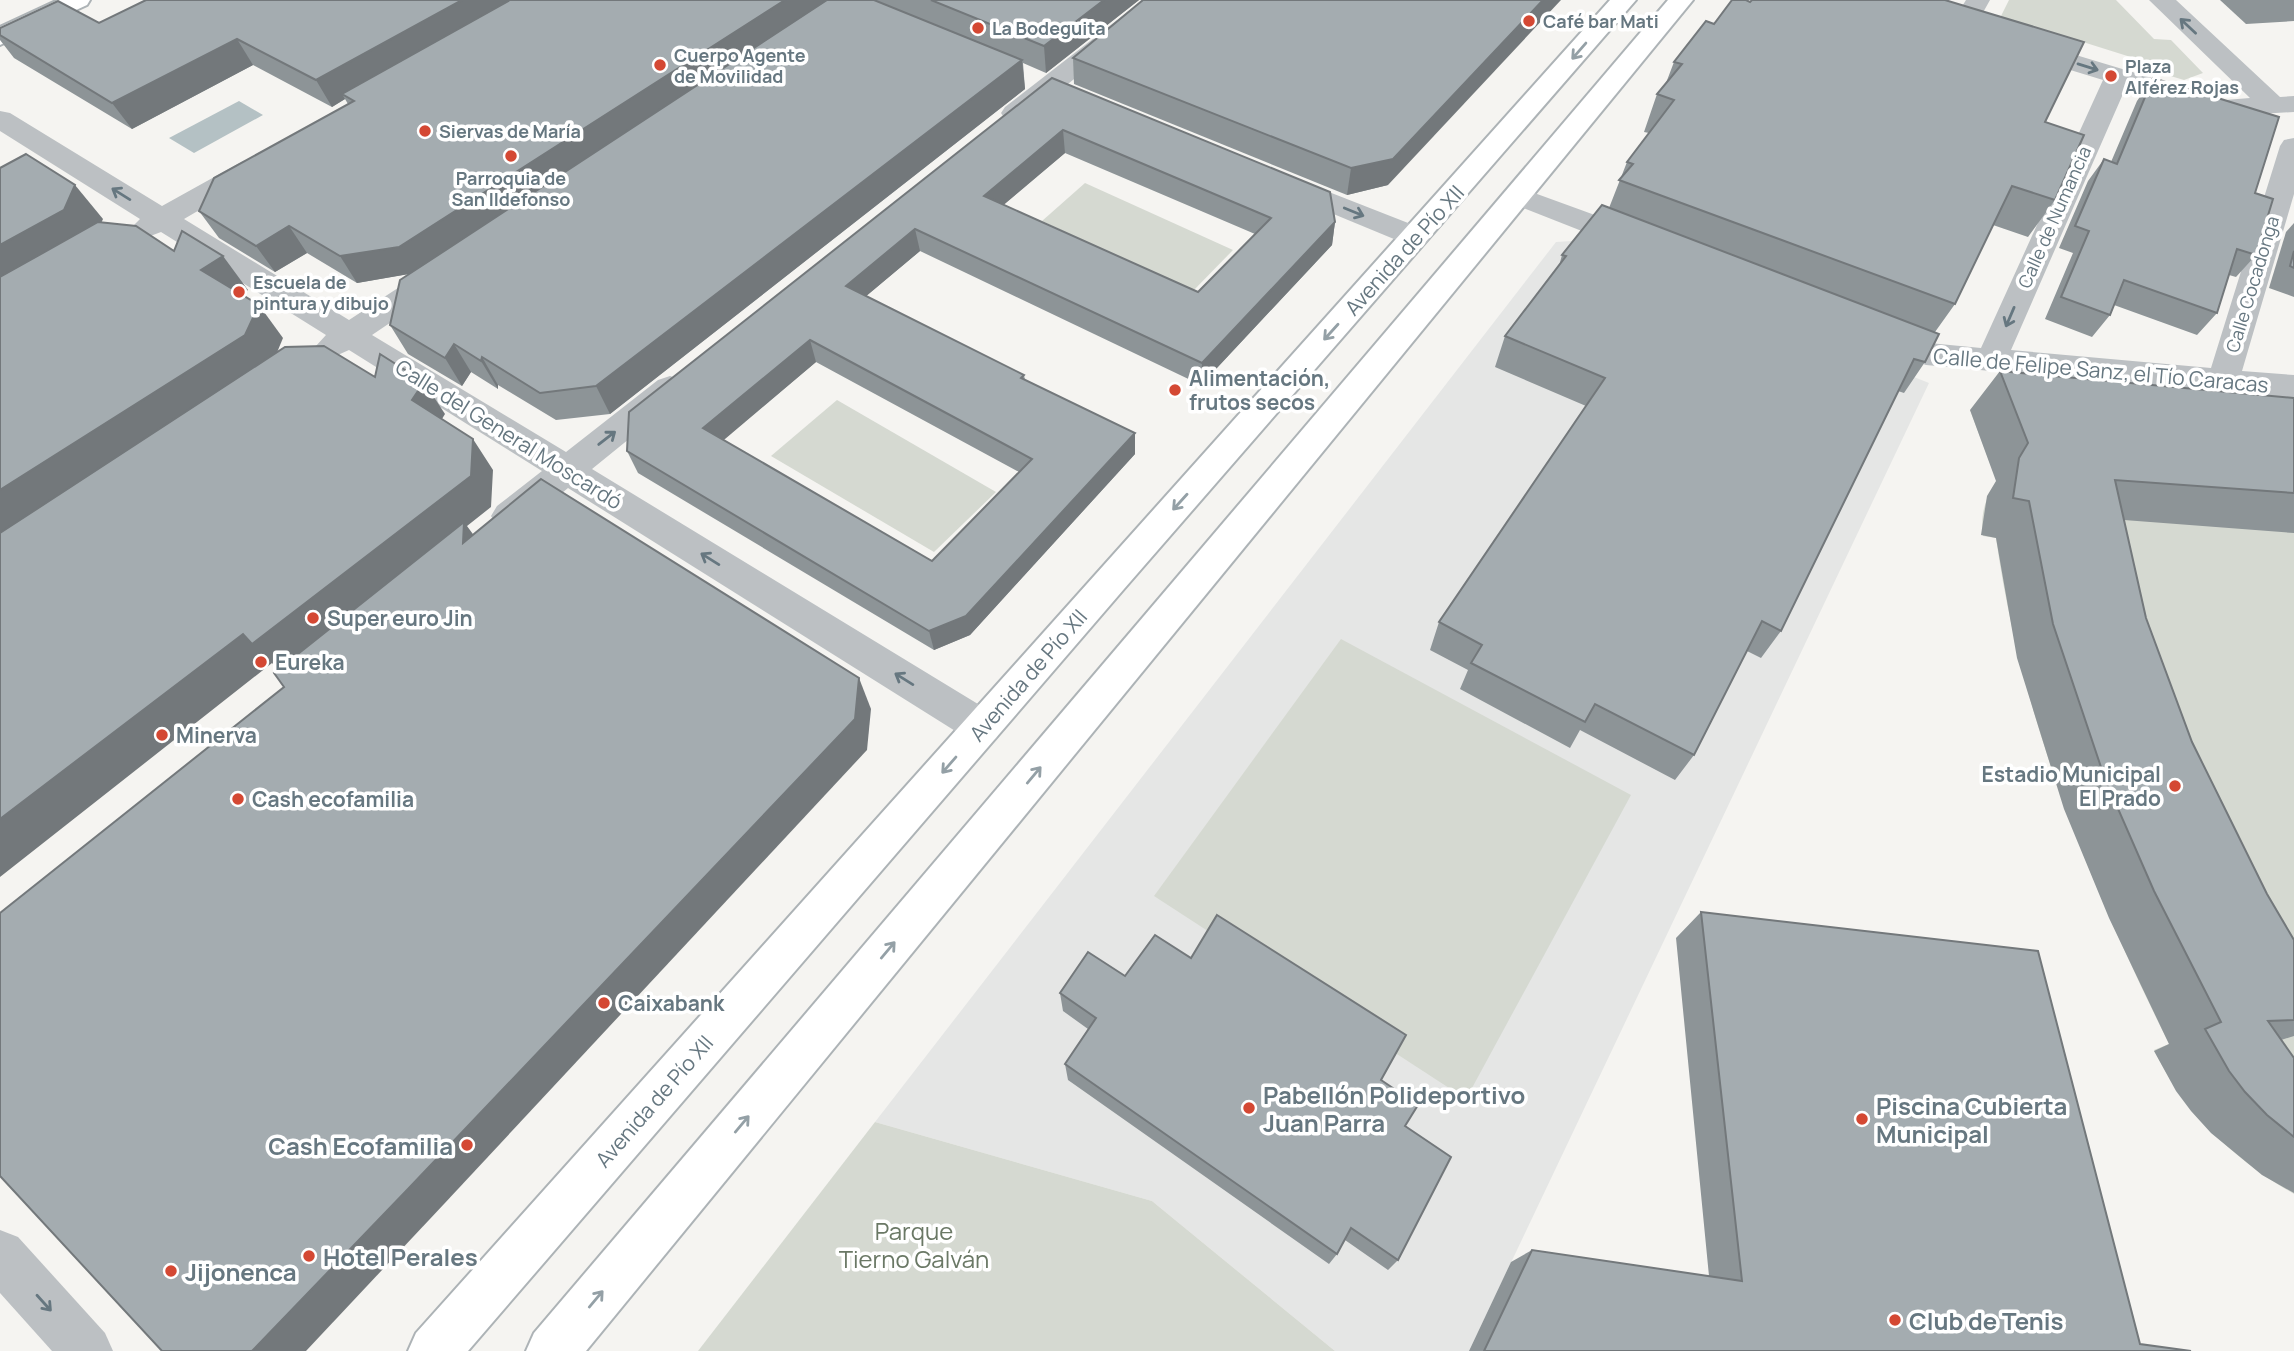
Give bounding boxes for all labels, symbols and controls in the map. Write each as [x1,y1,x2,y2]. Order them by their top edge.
place label: Café bar Mati [1543,9,1659,33]
marker: Café bar Mati [1521,13,1537,29]
place label: La Bodeguita [992,16,1106,40]
one-way arrow [2179,18,2197,34]
marker: La Bodeguita [970,20,986,36]
one-way arrow [1571,42,1587,60]
place label: Cuerpo Agente de Movilidad [674,43,806,88]
place label: Plaza Alférez Rojas [2125,54,2239,99]
marker: Cuerpo Agente de Movilidad [652,57,668,73]
one-way arrow [2076,61,2098,74]
marker: Plaza Alférez Rojas [2103,68,2119,84]
place label: Siervas de María [439,119,581,143]
marker: Siervas de María [417,123,433,139]
street label: Calle de Numancia [2012,142,2096,292]
marker: Parroquia de San Ildefonso [503,148,519,164]
place label: Parroquia de San Ildefonso [452,166,570,211]
street label: Avenida de Pío XII [1338,179,1470,321]
one-way arrow [112,186,131,201]
one-way arrow [1343,206,1364,219]
street label: Calle Cocadonga [2220,213,2284,355]
place label: Escuela de pintura y dibujo [253,270,389,315]
marker: Escuela de pintura y dibujo [231,284,247,300]
one-way arrow [2003,305,2016,327]
one-way arrow [1323,323,1340,340]
street label: Calle de Felipe Sanz, el Tío Caracas [1932,341,2270,399]
street label: Calle del General Moscardó [390,353,628,515]
place label: Alimentación, frutos secos [1189,364,1330,416]
marker: Alimentación, frutos secos [1167,382,1183,398]
one-way arrow [597,430,615,445]
one-way arrow [1172,493,1188,511]
one-way arrow [701,551,720,566]
street label: Avenida de Pío XII [963,603,1093,747]
place label: Super euro Jin [327,604,473,632]
marker: Super euro Jin [305,610,321,626]
place label: Eureka [275,648,345,676]
marker: Eureka [253,654,269,670]
one-way arrow [894,671,914,685]
place label: Minerva [176,721,257,749]
marker: Minerva [154,727,170,743]
one-way arrow [941,756,957,774]
place label: Estadio Municipal El Prado [1981,760,2161,812]
one-way arrow [1026,766,1042,784]
marker: Estadio Municipal El Prado [2167,778,2183,794]
place label: Cash ecofamilia [252,785,414,813]
marker: Cash ecofamilia [230,791,246,807]
one-way arrow [880,941,896,959]
place label: Caixabank [618,989,725,1017]
marker: Caixabank [596,995,612,1011]
street label: Avenida de Pío XII [589,1029,719,1173]
place label: Pabellón Polideportivo Juan Parra [1263,1078,1525,1139]
place label: Piscina Cubierta Municipal [1876,1089,2067,1150]
marker: Pabellón Polideportivo Juan Parra [1241,1100,1257,1116]
marker: Piscina Cubierta Municipal [1854,1111,1870,1127]
one-way arrow [734,1115,750,1133]
place label: Cash Ecofamilia [268,1129,453,1162]
marker: Cash Ecofamilia [459,1137,475,1153]
park label: Parque Tierno Galván [839,1214,989,1275]
place label: Hotel Perales [323,1240,478,1273]
marker: Hotel Perales [301,1248,317,1264]
place label: Jijonenca [185,1255,297,1288]
marker: Jijonenca [163,1263,179,1279]
one-way arrow [588,1290,604,1308]
one-way arrow [35,1294,52,1311]
place label: Club de Tenis [1909,1304,2064,1337]
marker: Club de Tenis [1887,1312,1903,1328]

